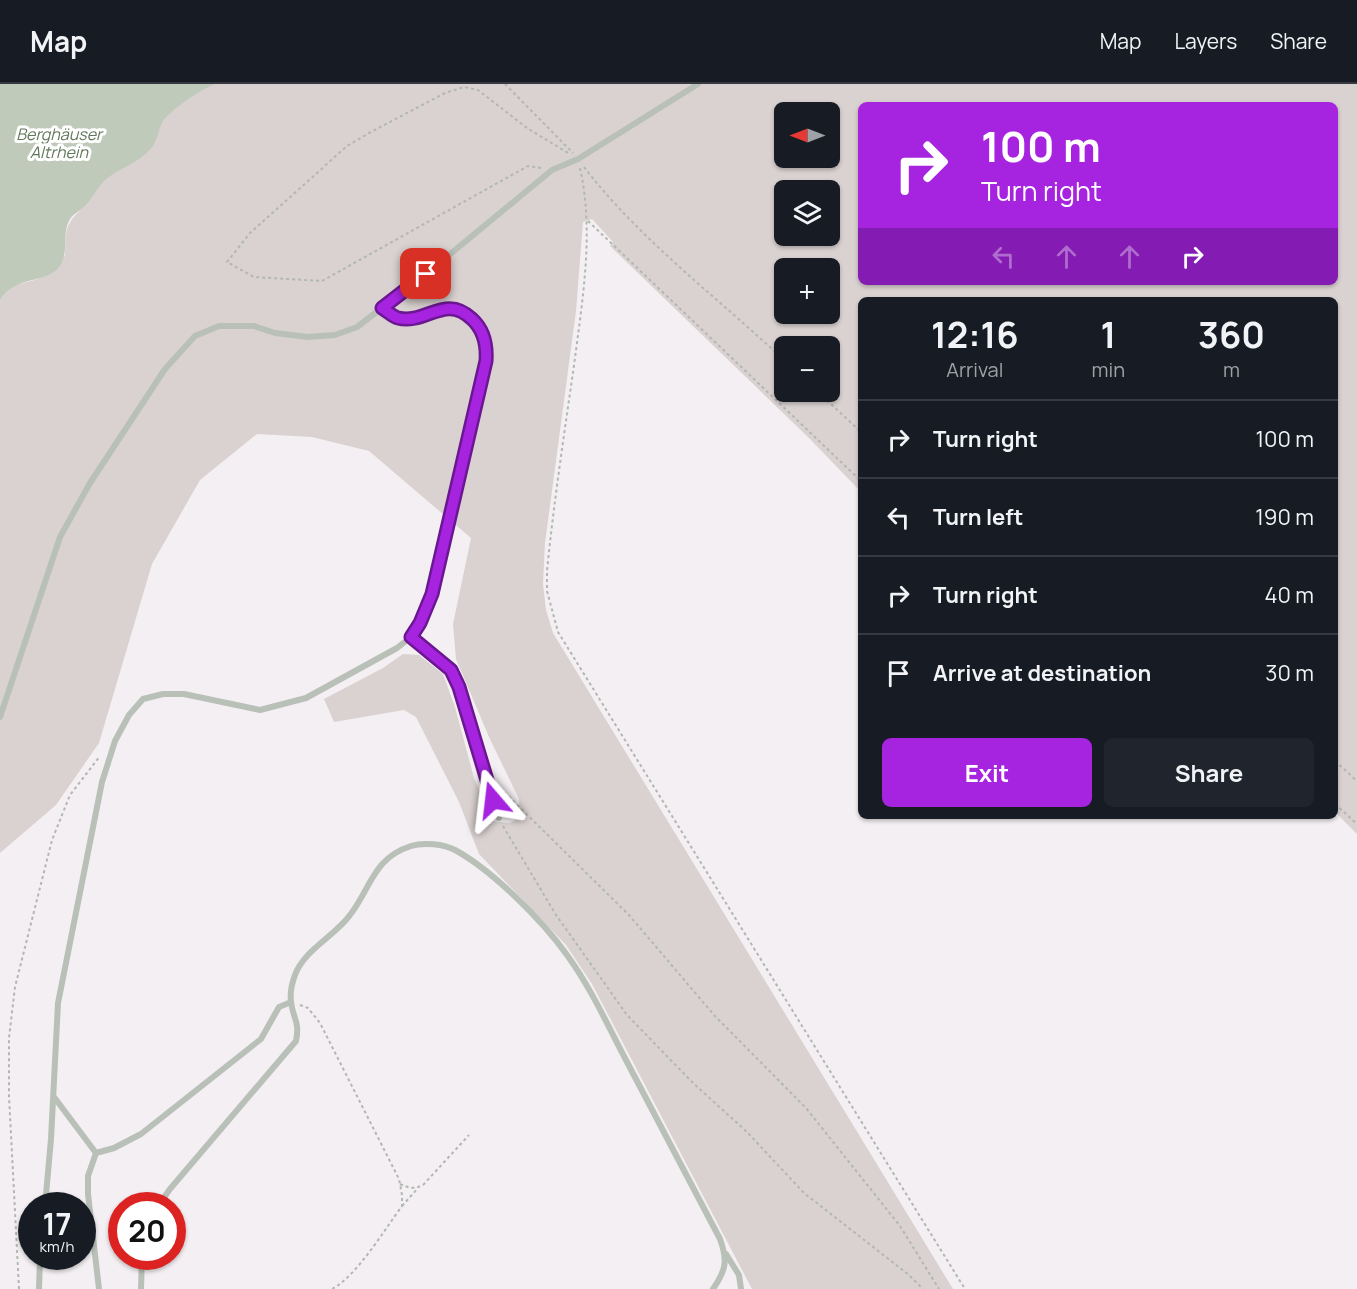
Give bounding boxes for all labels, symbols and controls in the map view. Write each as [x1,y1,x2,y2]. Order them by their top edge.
text: Map [30,22,87,60]
text: Map [1100,27,1141,55]
text: Layers [1174,27,1237,55]
text: Share [1270,27,1327,55]
north arrow [774,102,840,168]
map controls [774,102,840,402]
text: 100 m [981,117,1101,175]
water label: Berghäuser Altrhein [16,123,104,163]
icon: right [882,126,960,204]
text: Turn right [981,172,1102,209]
button: layers [774,180,840,246]
icon: left [987,240,1020,273]
icon: ahead [1050,240,1083,273]
icon: ahead [1113,240,1146,273]
icon: right [1176,240,1209,273]
pin [400,248,451,299]
icon: arrive [409,257,442,290]
button: + [774,258,840,324]
text: 12:16 [931,310,1019,359]
text: 1 [1100,310,1116,359]
text: 360 [1198,310,1265,359]
button: − [774,336,840,402]
text: Arrival [946,356,1003,383]
text: min [1092,356,1125,383]
text: m [1223,356,1240,383]
icon: right [882,423,915,456]
text: Turn right [933,424,1038,454]
text: 100 m [1256,424,1314,454]
icon: left [882,501,915,534]
text: Turn left [933,502,1023,532]
text: 190 m [1255,502,1314,532]
icon: right [882,579,915,612]
text: Turn right [933,580,1038,610]
text: 40 m [1265,580,1314,610]
icon: arrive [882,657,915,690]
text: Arrive at destination [933,658,1151,688]
text: 30 m [1265,658,1314,688]
button: Exit [882,738,1092,807]
button: Share [1104,738,1314,807]
position arrow [461,768,525,832]
speed limit sign: 20 [108,1192,186,1270]
text: 17 [42,1203,72,1244]
text: km/h [40,1236,74,1257]

